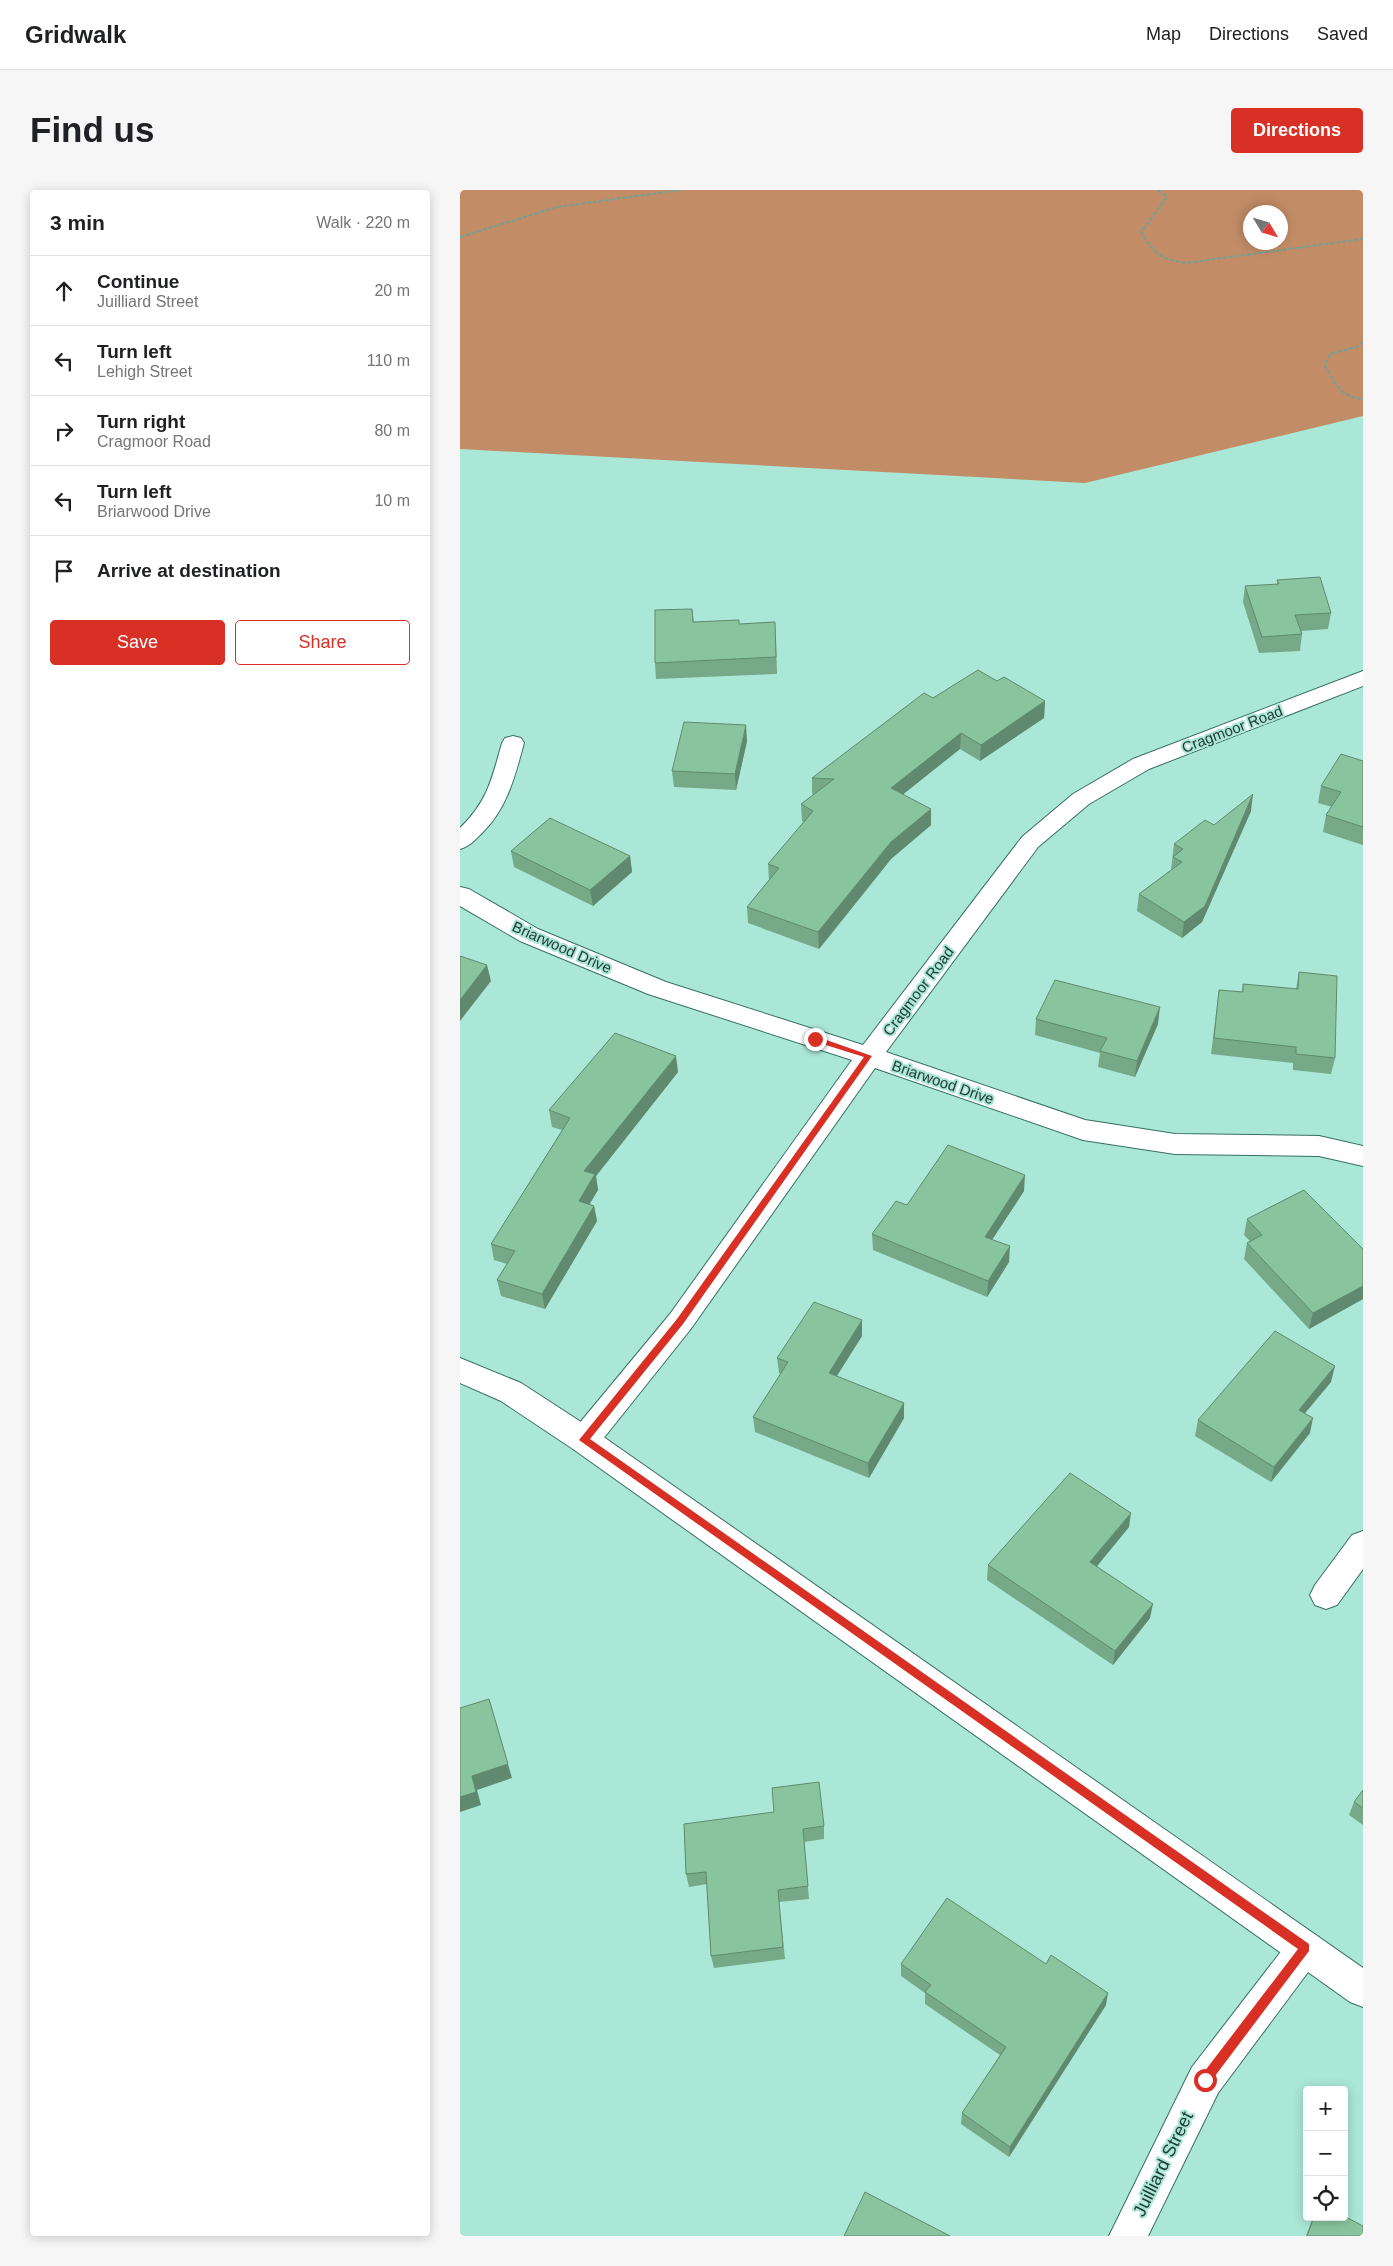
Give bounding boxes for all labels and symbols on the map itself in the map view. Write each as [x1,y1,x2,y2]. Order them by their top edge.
north arrow [1243,205,1288,250]
street label: Cragmoor Road [1179,702,1285,756]
street label: Briarwood Drive [510,918,614,976]
street label: Cragmoor Road [879,943,957,1039]
route end [804,1028,827,1051]
street label: Briarwood Drive [890,1057,996,1107]
route start [1194,2069,1217,2092]
street label: Juilliard Street [1129,2108,1197,2220]

